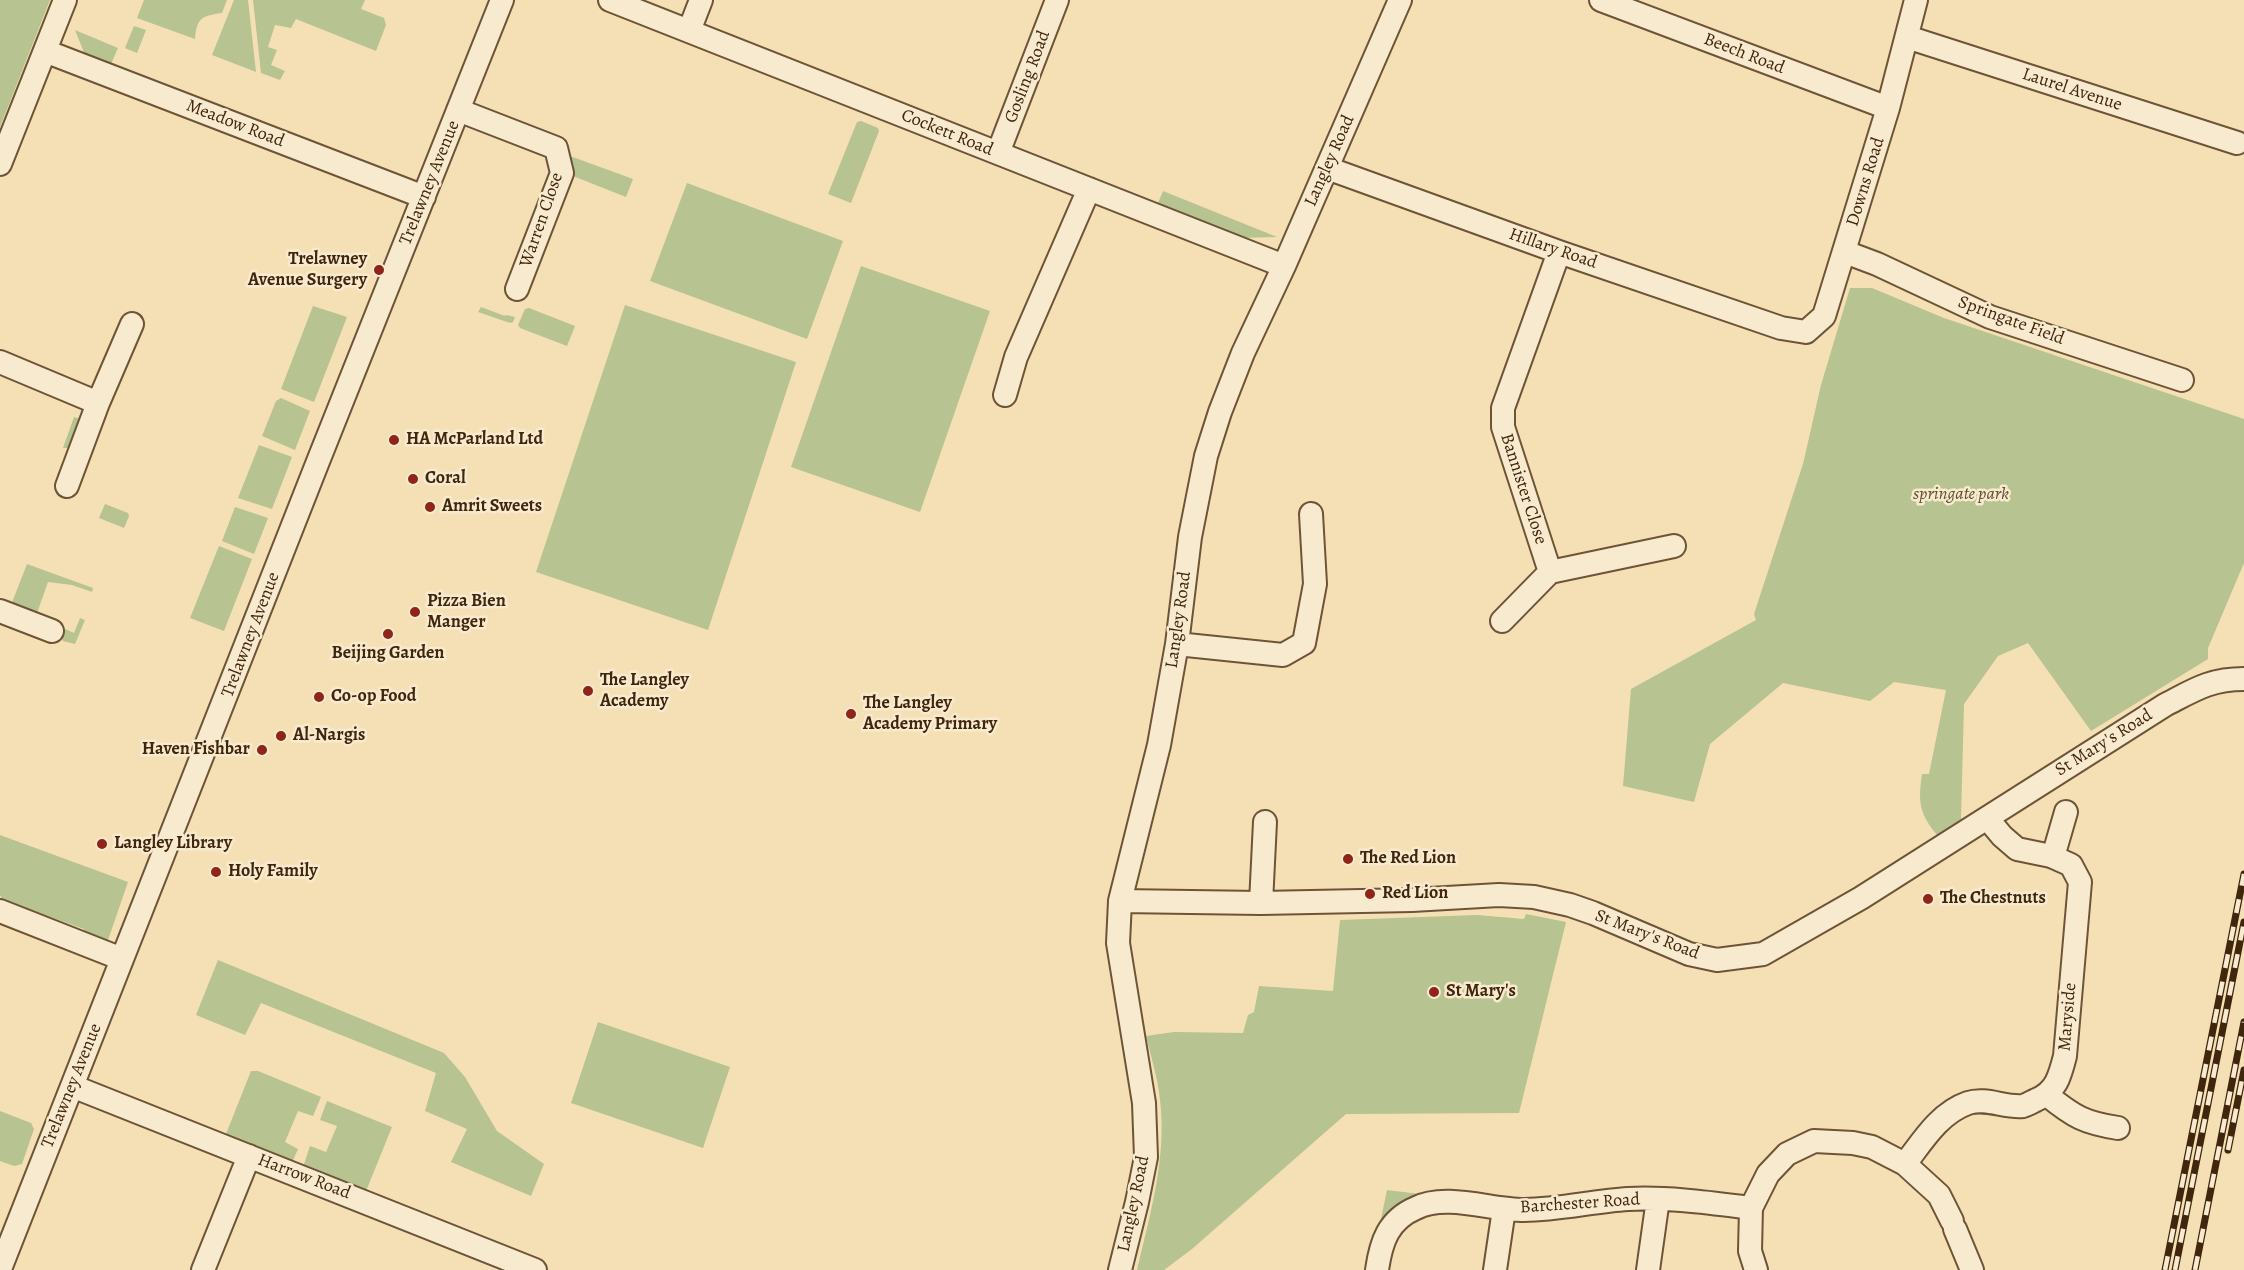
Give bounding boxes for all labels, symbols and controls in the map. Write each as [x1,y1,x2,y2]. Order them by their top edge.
street label: Gosling Road [1000,28,1056,126]
street label: Beech Road [1700,29,1788,79]
street label: Laurel Avenue [2019,64,2125,116]
street label: Meadow Road [183,95,287,153]
street label: Cockett Road [898,105,996,161]
street label: Langley Road [1300,112,1360,210]
street label: Trelawney Avenue [395,118,465,248]
street label: Downs Road [1842,135,1890,229]
street label: Warren Close [516,170,568,270]
street label: Hillary Road [1506,224,1600,274]
place label: Trelawney Avenue Surgery [248,249,367,292]
marker: Trelawney Avenue Surgery [372,263,386,277]
street label: Springate Field [1955,292,2067,350]
place label: HA McParland Ltd [406,429,543,451]
street label: Bannister Close [1495,431,1551,547]
marker: HA McParland Ltd [387,433,401,447]
place label: Coral [425,468,466,490]
marker: Coral [406,472,420,486]
park label: springate park [1913,484,2009,506]
place label: Amrit Sweets [442,496,542,518]
marker: Amrit Sweets [423,500,437,514]
street label: Trelawney Avenue [217,569,285,701]
street label: Langley Road [1161,570,1197,670]
place label: Pizza Bien Manger [427,591,506,634]
marker: Pizza Bien Manger [408,605,422,619]
marker: Beijing Garden [381,627,395,641]
place label: Beijing Garden [332,643,444,665]
place label: The Langley Academy [600,670,689,712]
marker: The Langley Academy [581,684,595,698]
place label: Co-op Food [331,686,417,708]
marker: Co-op Food [312,690,326,704]
place label: The Langley Academy Primary [863,693,997,736]
street label: St Mary's Road [2052,705,2156,781]
marker: The Langley Academy Primary [844,707,858,721]
place label: Al-Nargis [293,725,365,747]
marker: Al-Nargis [274,729,288,743]
place label: Haven Fishbar [142,739,250,761]
marker: Haven Fishbar [255,743,269,757]
place label: Langley Library [114,833,232,855]
marker: Langley Library [95,837,109,851]
place label: The Red Lion [1360,848,1456,870]
marker: The Red Lion [1341,852,1355,866]
place label: Holy Family [228,861,318,883]
marker: Holy Family [209,865,223,879]
place label: Red Lion [1382,883,1448,905]
marker: Red Lion [1363,887,1377,901]
place label: The Chestnuts [1940,888,2046,910]
marker: The Chestnuts [1921,892,1935,906]
street label: St Mary's Road [1592,905,1702,965]
place label: St Mary's [1446,981,1516,1003]
street label: Maryside [2054,982,2082,1052]
marker: St Mary's [1427,985,1441,999]
street label: Trelawney Avenue [37,1021,107,1151]
street label: Harrow Road [255,1149,353,1205]
street label: Langley Road [1113,1154,1155,1254]
street label: Barchester Road [1519,1189,1641,1219]

